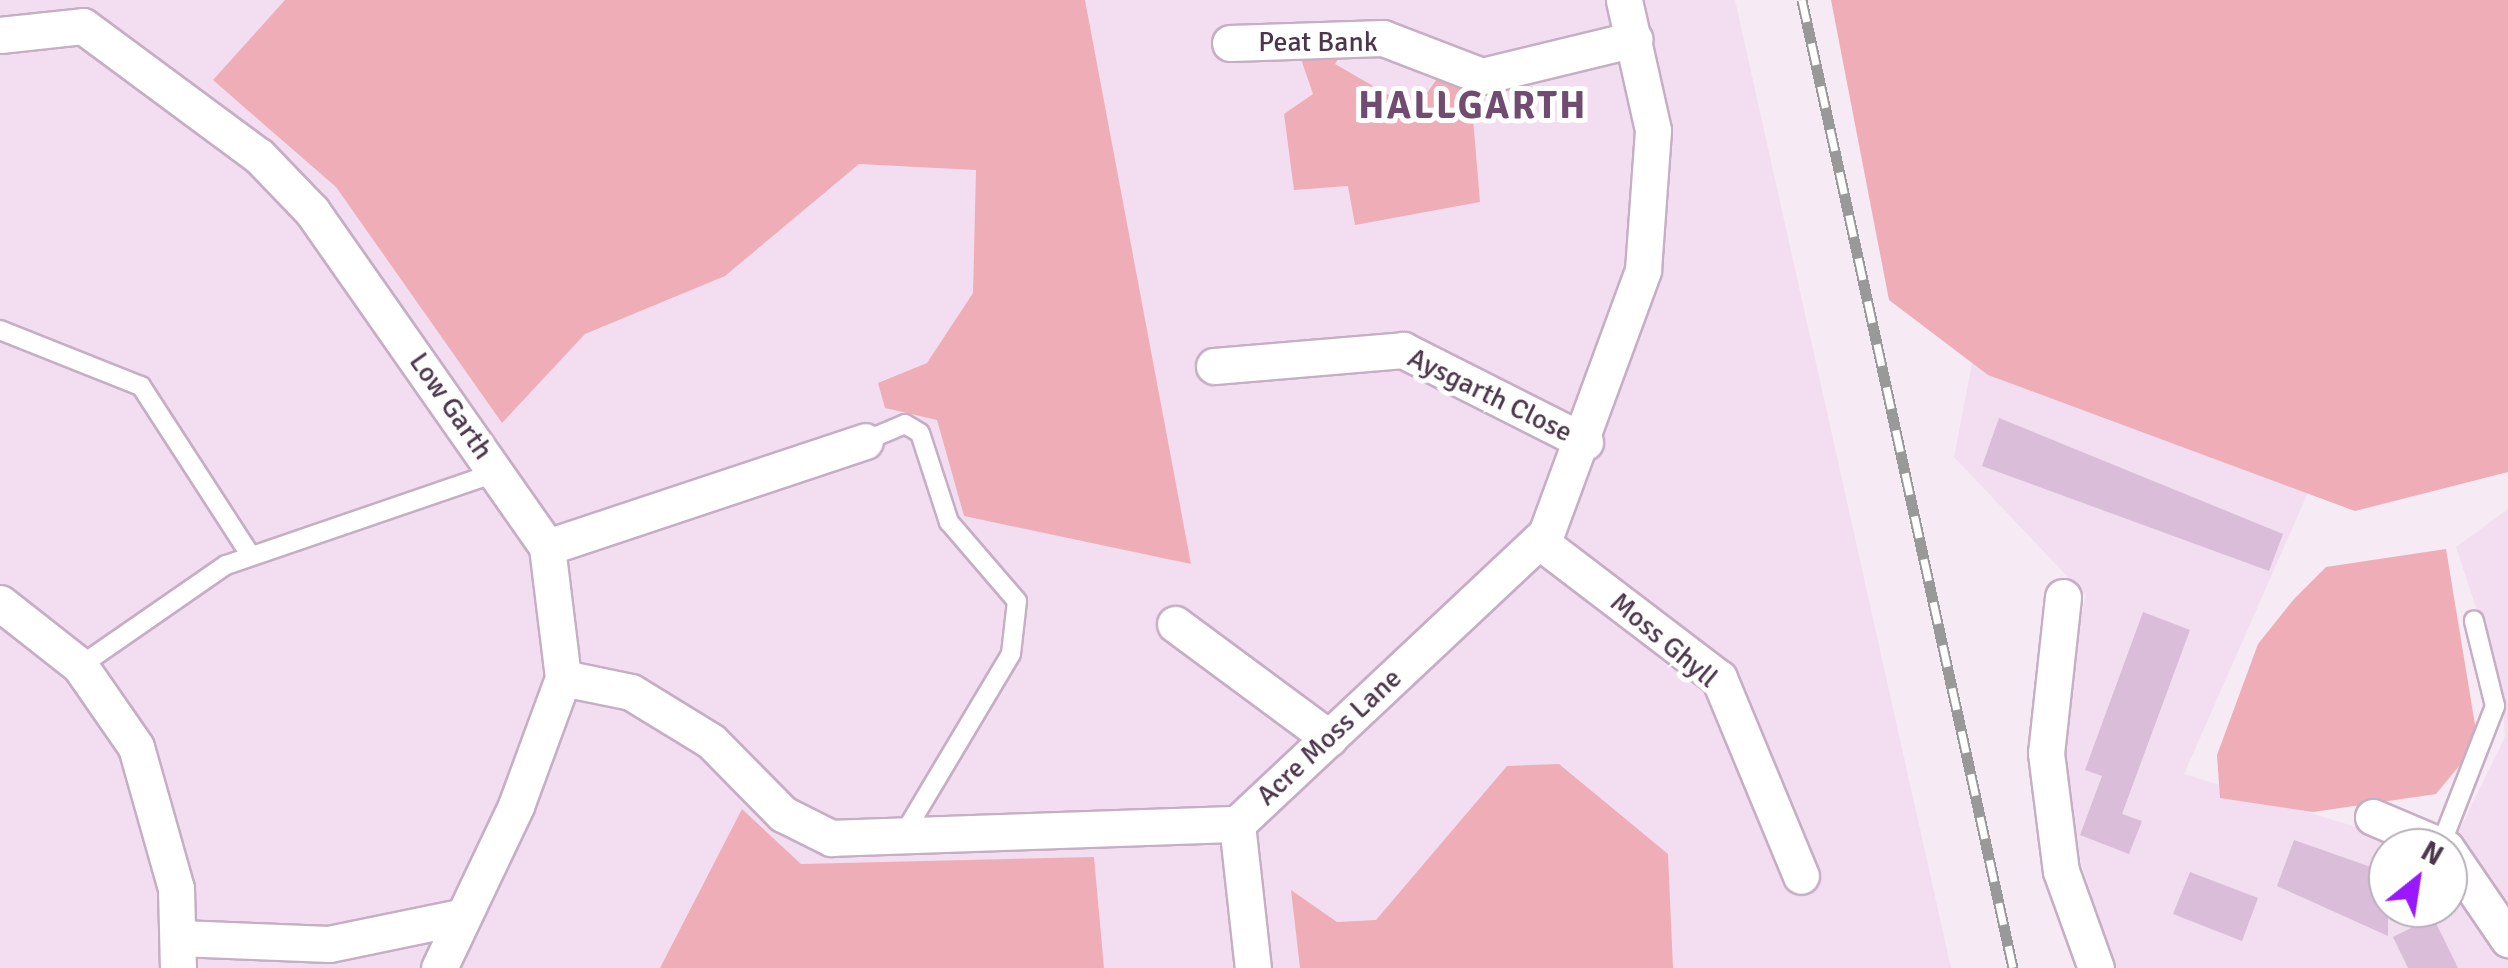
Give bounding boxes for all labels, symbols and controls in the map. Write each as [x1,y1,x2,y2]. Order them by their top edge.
street label: Peat Bank [1258,25,1378,59]
district label: HALLGARTH [1358,83,1588,129]
street label: Aysgarth Close [1402,341,1578,449]
street label: Low Garth [402,346,500,466]
street label: Moss Ghyll [1603,585,1725,695]
street label: Acre Moss Lane [1250,661,1408,813]
north arrow [2368,828,2468,928]
text: N [2415,834,2449,873]

